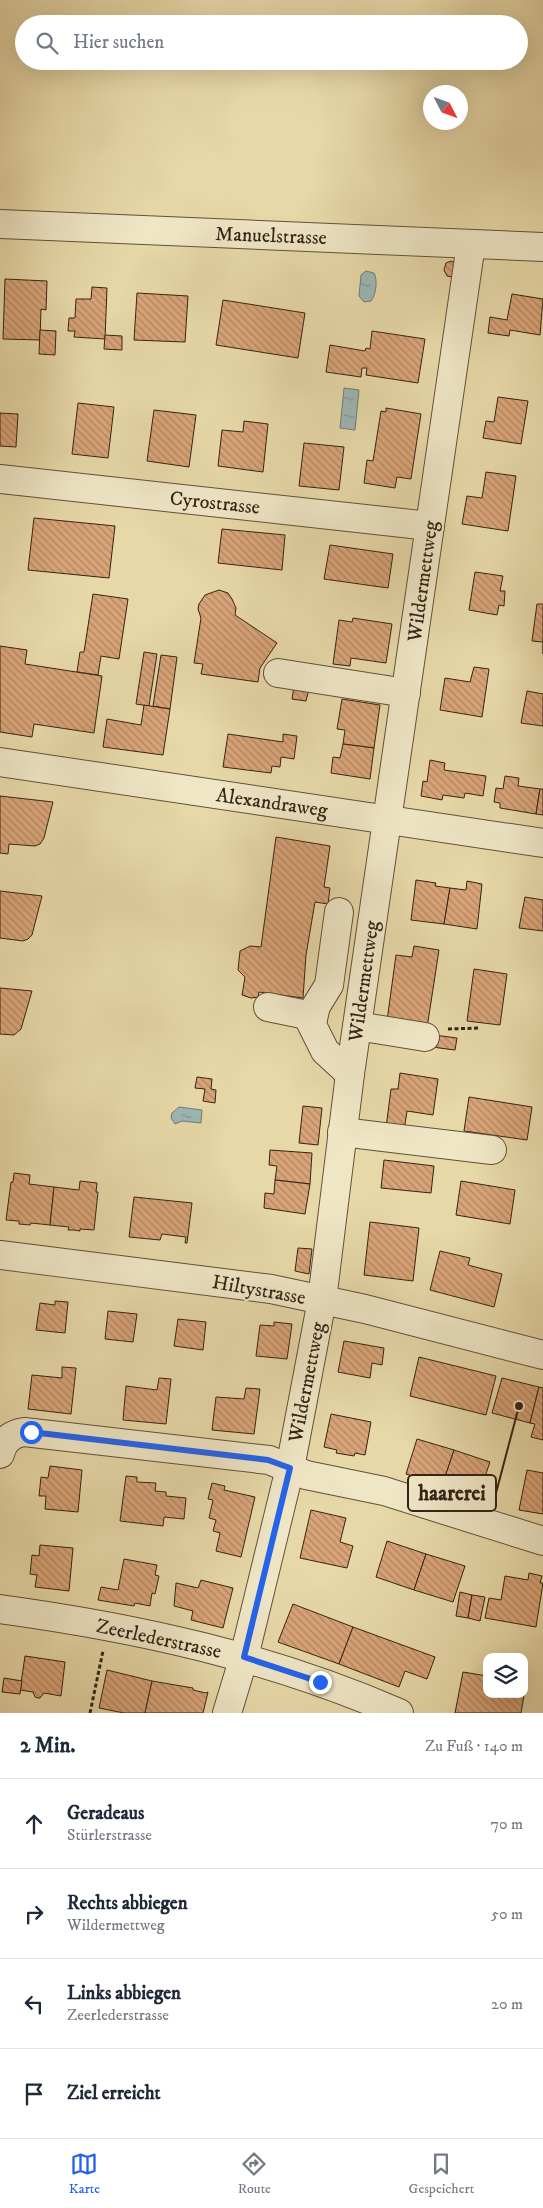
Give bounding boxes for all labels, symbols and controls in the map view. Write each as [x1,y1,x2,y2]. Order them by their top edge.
search box [15,15,528,70]
icon: search [33,29,61,57]
text: Hier suchen [73,31,164,54]
north arrow [423,85,468,130]
street label: Manuelstrasse [215,222,327,251]
street label: Cyrostrasse [169,486,261,521]
street label: Wildermettweg [402,519,444,644]
street label: Alexandraweg [214,783,329,824]
street label: Wildermettweg [343,919,385,1044]
street label: Hiltystrasse [210,1270,307,1311]
street label: Wildermettweg [283,1320,331,1446]
route start [20,1421,43,1444]
callout: haarerei [408,1475,496,1511]
text: haarerei [417,1481,486,1507]
street label: Zeerlederstrasse [94,1614,224,1665]
map controls [483,1653,528,1698]
button: layers [483,1653,528,1698]
route end [309,1671,332,1694]
text: 2 Min. [20,1733,75,1759]
text: Zu Fuß · 140 m [425,1736,523,1756]
text: Geradeaus [67,1802,144,1825]
icon: ahead [20,1810,48,1838]
text: 70 m [491,1814,523,1834]
text: Stürlerstrasse [67,1825,152,1845]
text: Rechts abbiegen [67,1892,188,1915]
icon: right [20,1900,48,1928]
text: 50 m [491,1904,523,1924]
text: Wildermettweg [67,1915,165,1935]
text: Links abbiegen [67,1982,181,2005]
icon: left [20,1990,48,2018]
text: 20 m [491,1994,523,2014]
text: Zeerlederstrasse [67,2005,169,2025]
icon: arrive [20,2080,48,2108]
text: Ziel erreicht [67,2082,161,2105]
tab: Karte [69,2150,100,2198]
tab: Route [238,2150,271,2198]
tab: Gespeichert [409,2150,474,2198]

